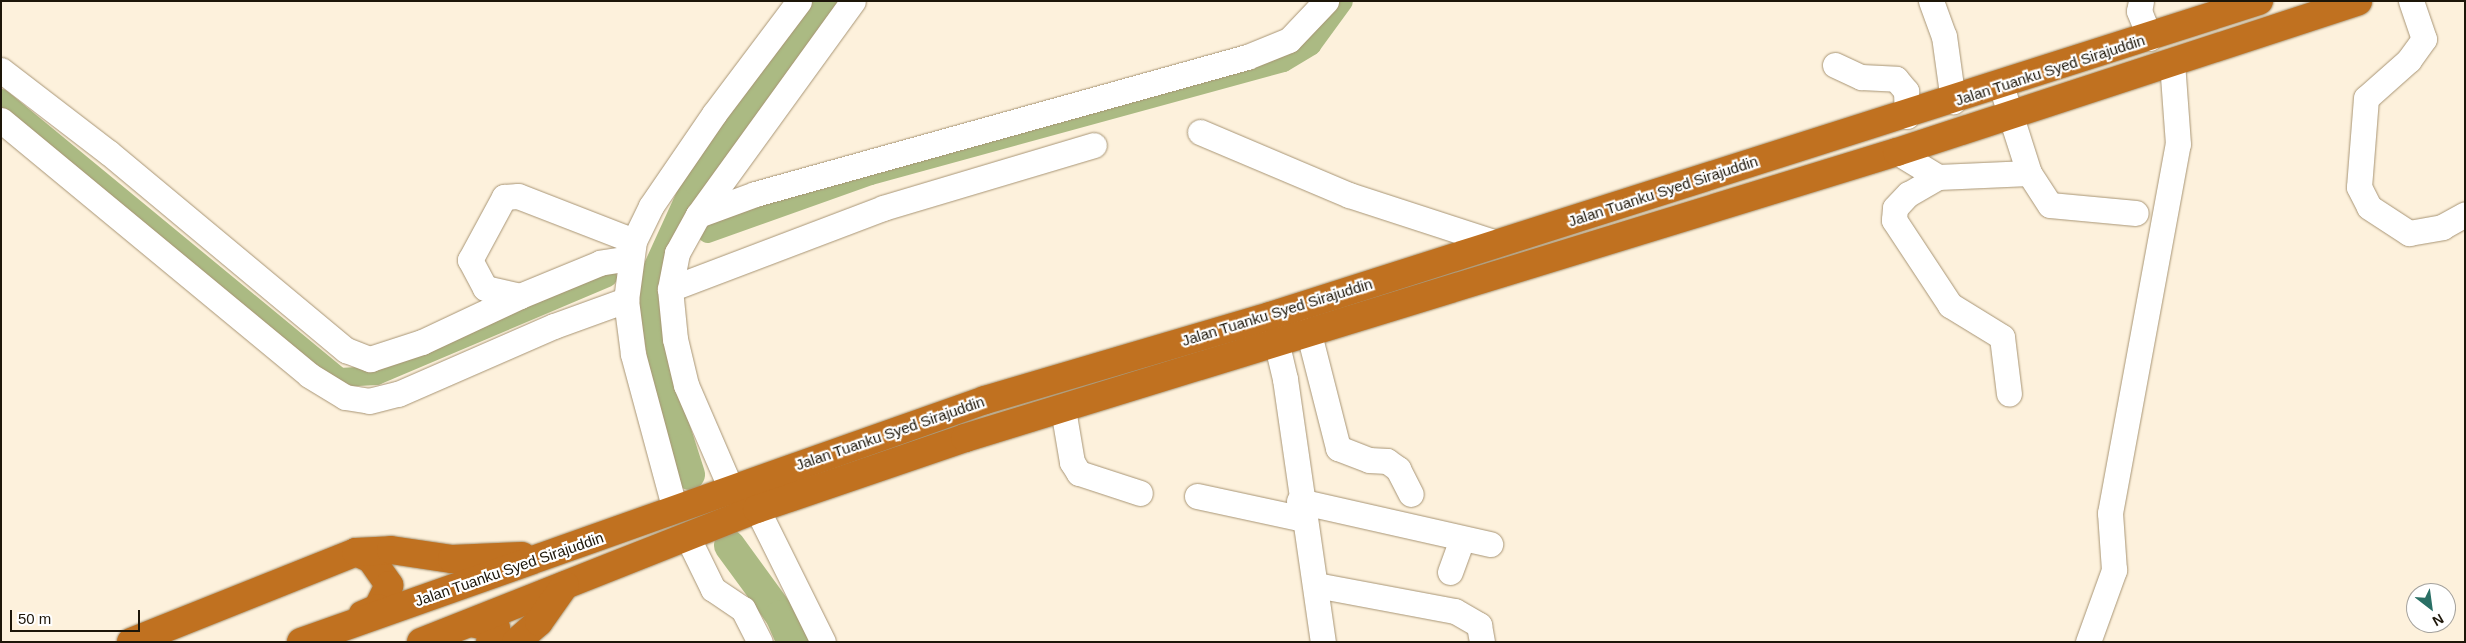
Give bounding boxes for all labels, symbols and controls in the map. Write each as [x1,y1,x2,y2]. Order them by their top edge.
street label: Jalan Tuanku Syed Sirajuddin [1953,31,2147,109]
street label: Jalan Tuanku Syed Sirajuddin [1566,152,1760,230]
street label: Jalan Tuanku Syed Sirajuddin [1179,274,1375,350]
street label: Jalan Tuanku Syed Sirajuddin [793,392,987,474]
street label: Jalan Tuanku Syed Sirajuddin [412,528,606,610]
north arrow [2406,583,2456,633]
scale bar [12,600,142,632]
text: 50 m [18,610,51,627]
text: N [2430,611,2446,630]

